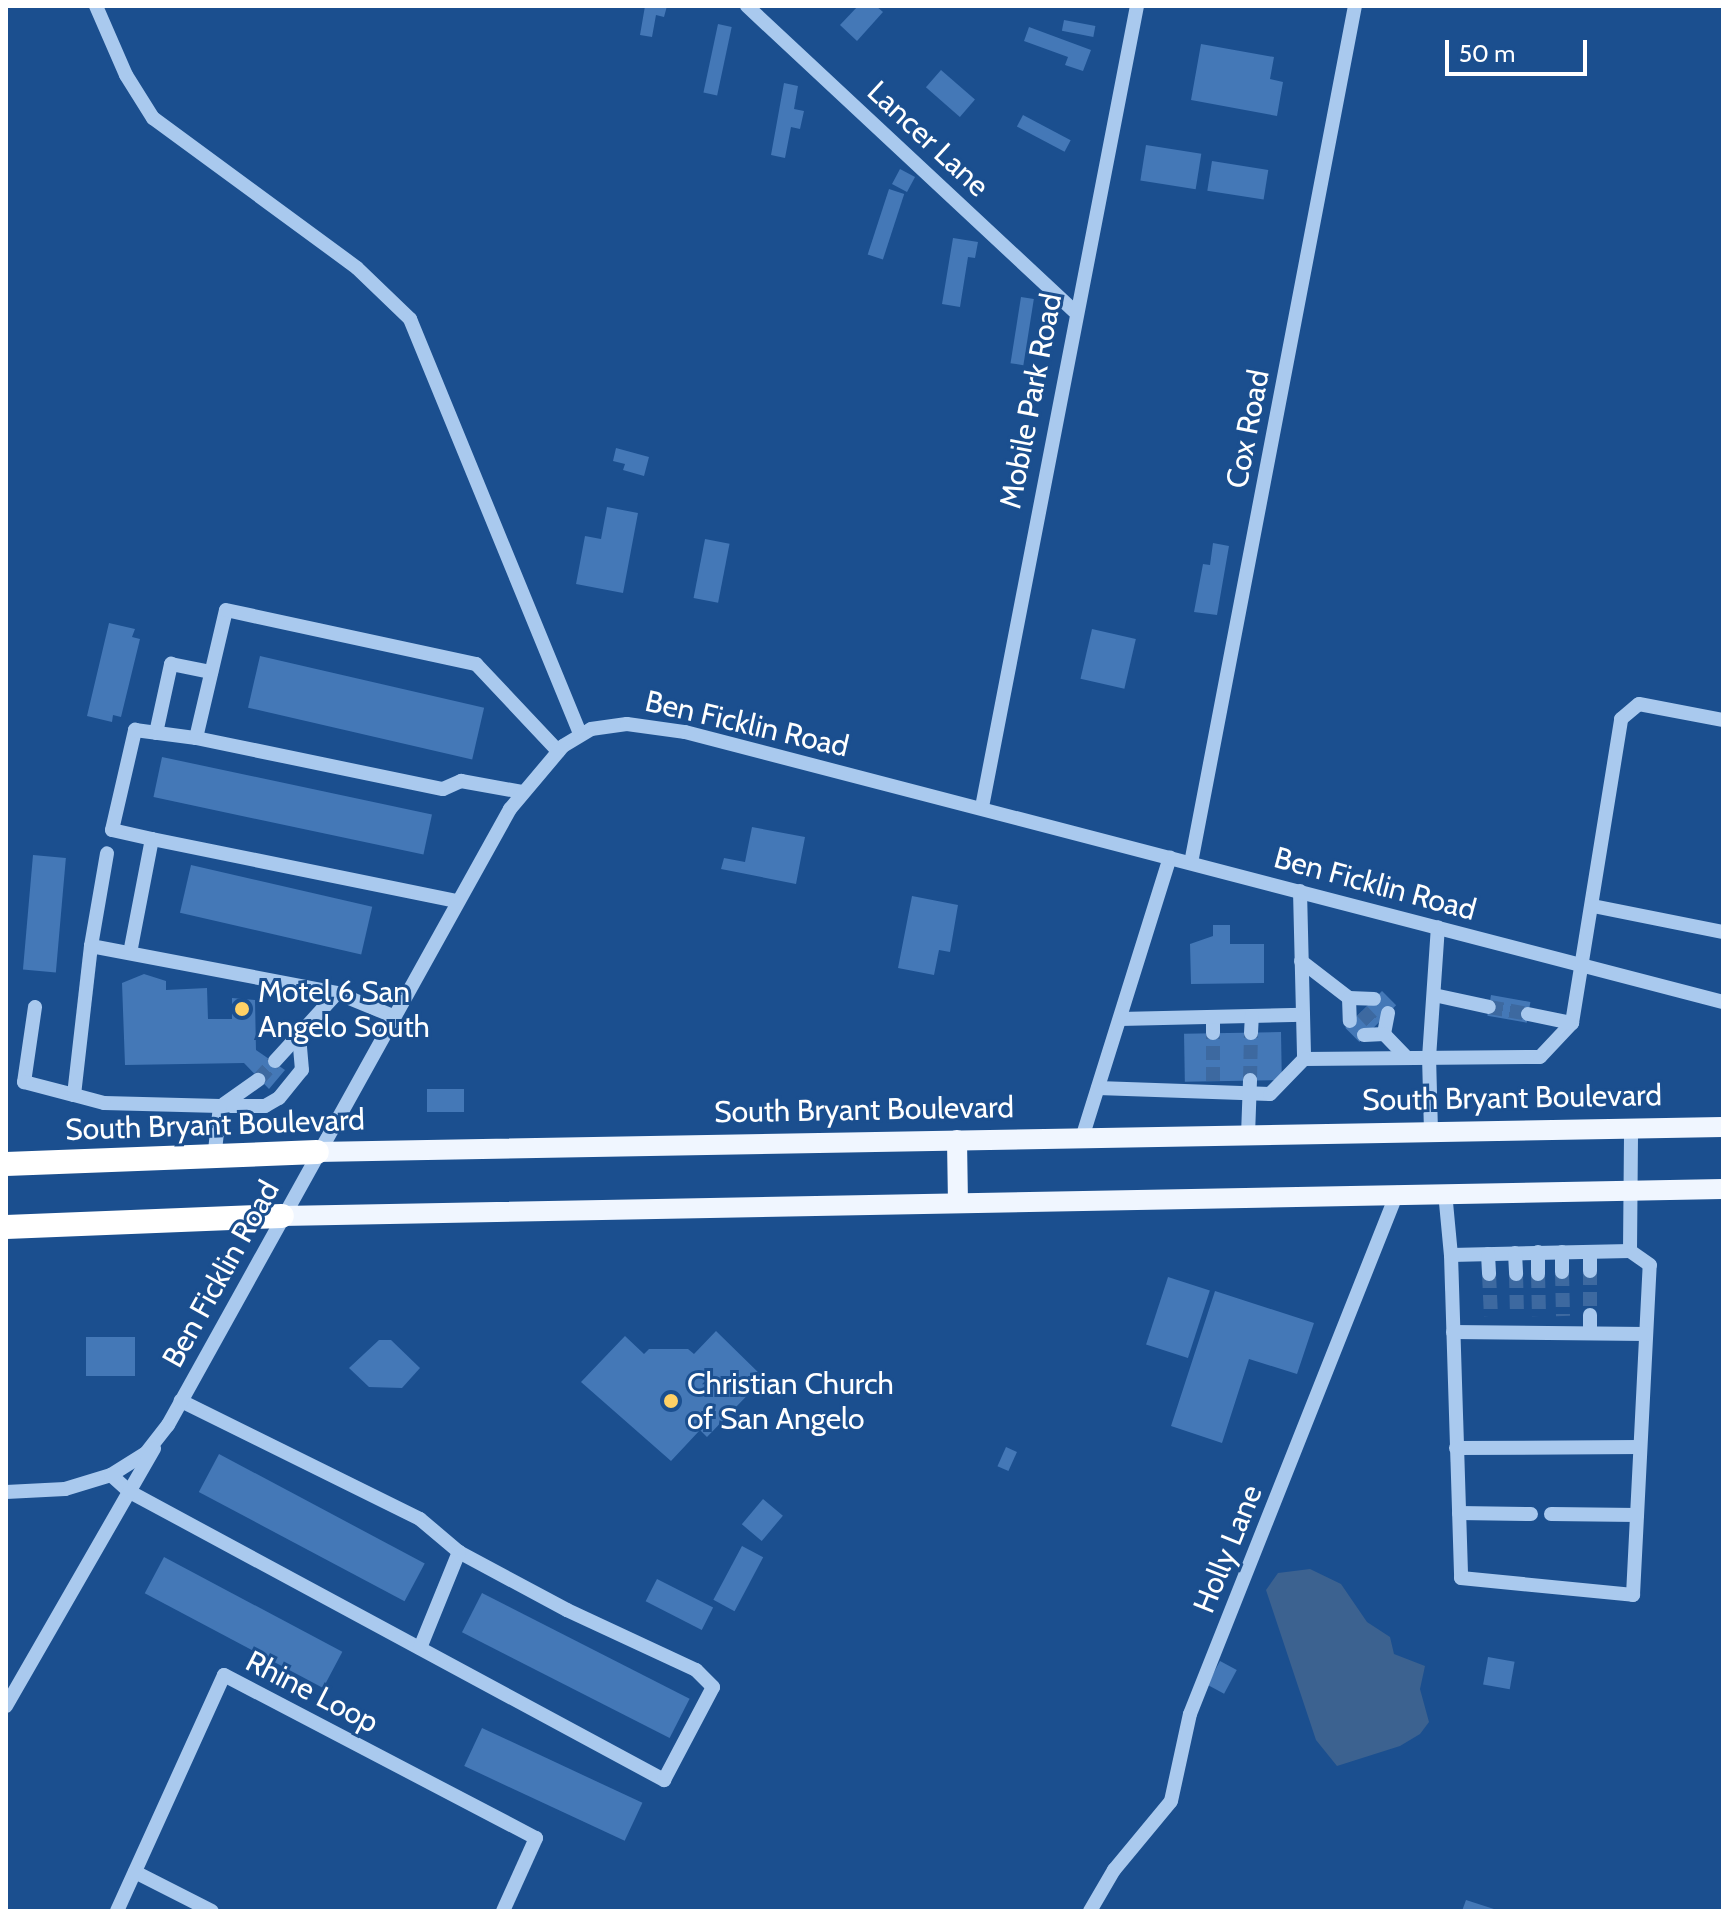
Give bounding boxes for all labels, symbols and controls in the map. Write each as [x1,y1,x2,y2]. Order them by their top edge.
scale bar [1449,24,1591,74]
text: 50 m [1459,39,1515,68]
street label: Lancer Lane [860,74,996,204]
street label: Mobile Park Road [992,290,1070,512]
street label: Cox Road [1219,367,1277,491]
street label: Ben Ficklin Road [642,683,852,765]
street label: Ben Ficklin Road [1270,840,1480,928]
place label: Motel 6 San Angelo South [258,974,430,1044]
marker: Motel 6 San Angelo South [233,1000,251,1018]
street label: South Bryant Boulevard [1362,1077,1662,1119]
street label: South Bryant Boulevard [714,1089,1014,1131]
street label: South Bryant Boulevard [65,1102,365,1148]
street label: Ben Ficklin Road [155,1174,287,1374]
place label: Christian Church of San Angelo [687,1366,894,1436]
marker: Christian Church of San Angelo [662,1392,680,1410]
street label: Holly Lane [1186,1480,1270,1618]
street label: Rhine Loop [240,1643,384,1741]

